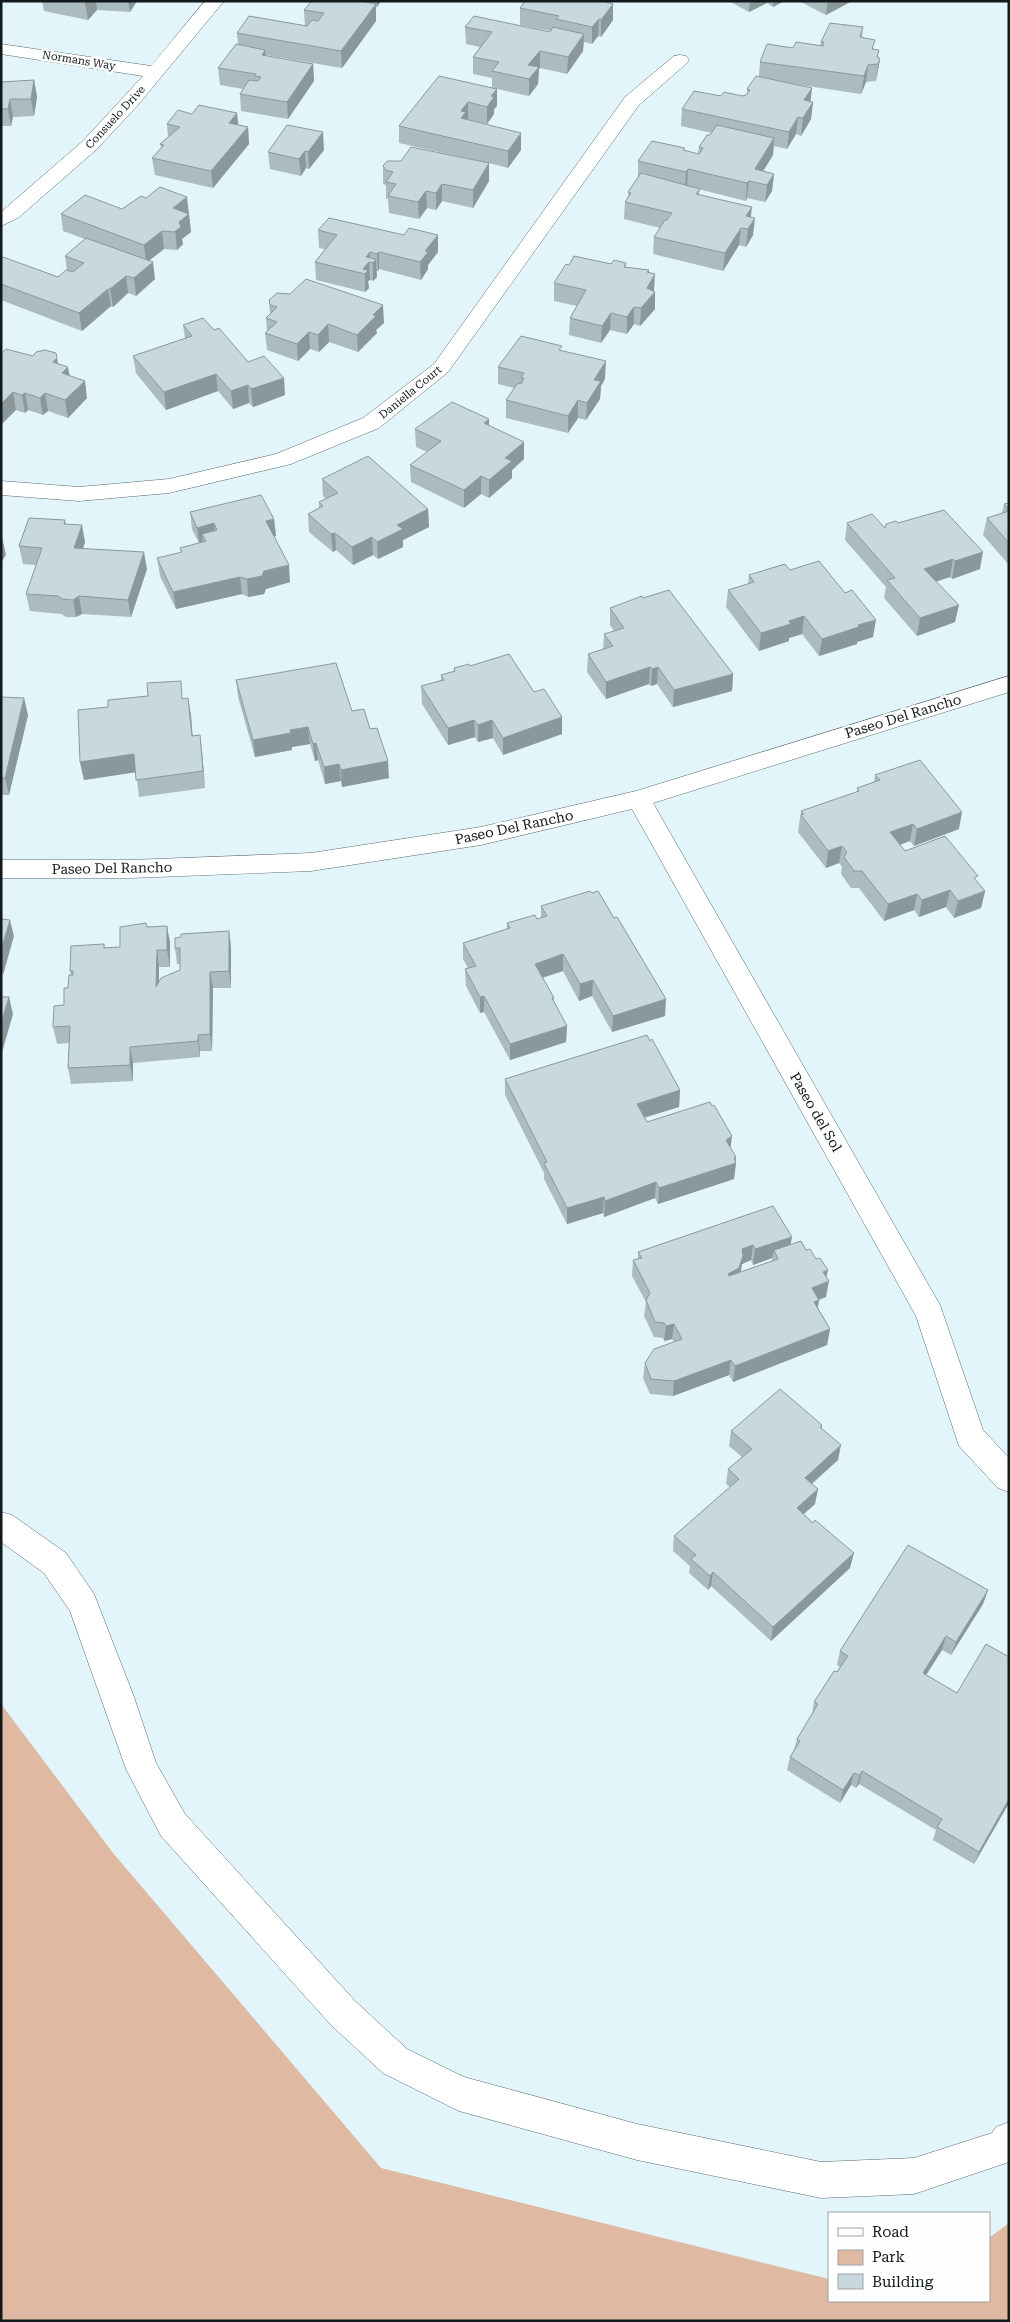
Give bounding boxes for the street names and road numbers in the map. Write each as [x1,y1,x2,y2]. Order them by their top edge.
street label: Normans Way [41,48,117,73]
street label: Consuelo Drive [83,83,148,152]
street label: Daniella Court [376,363,444,422]
street label: Paseo Del Rancho [843,691,963,741]
street label: Paseo Del Rancho [453,807,575,847]
street label: Paseo Del Rancho [52,859,172,877]
street label: Paseo del Sol [787,1069,845,1155]

